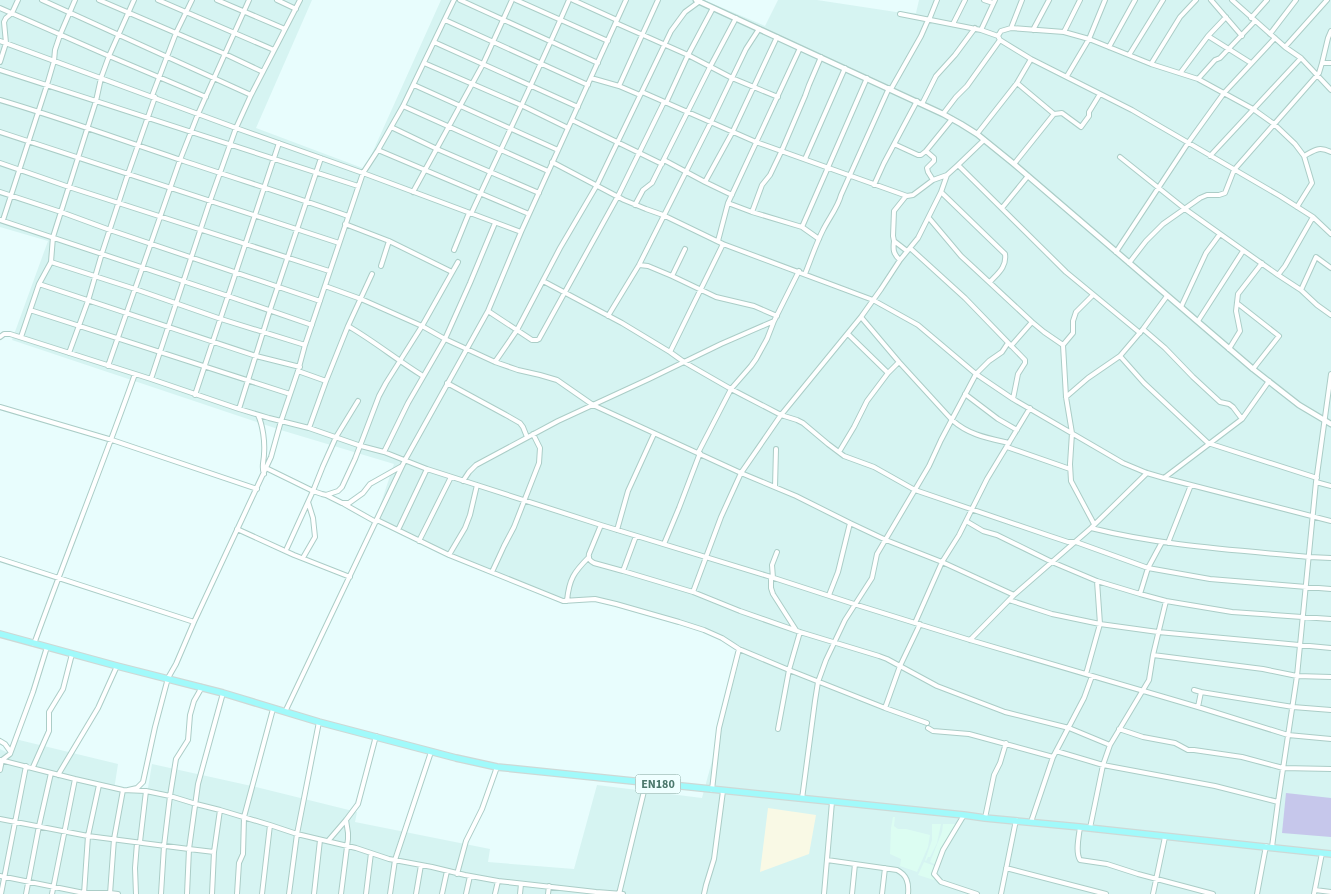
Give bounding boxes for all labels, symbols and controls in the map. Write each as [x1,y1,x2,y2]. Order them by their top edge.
road number: EN180 [636,774,680,794]

